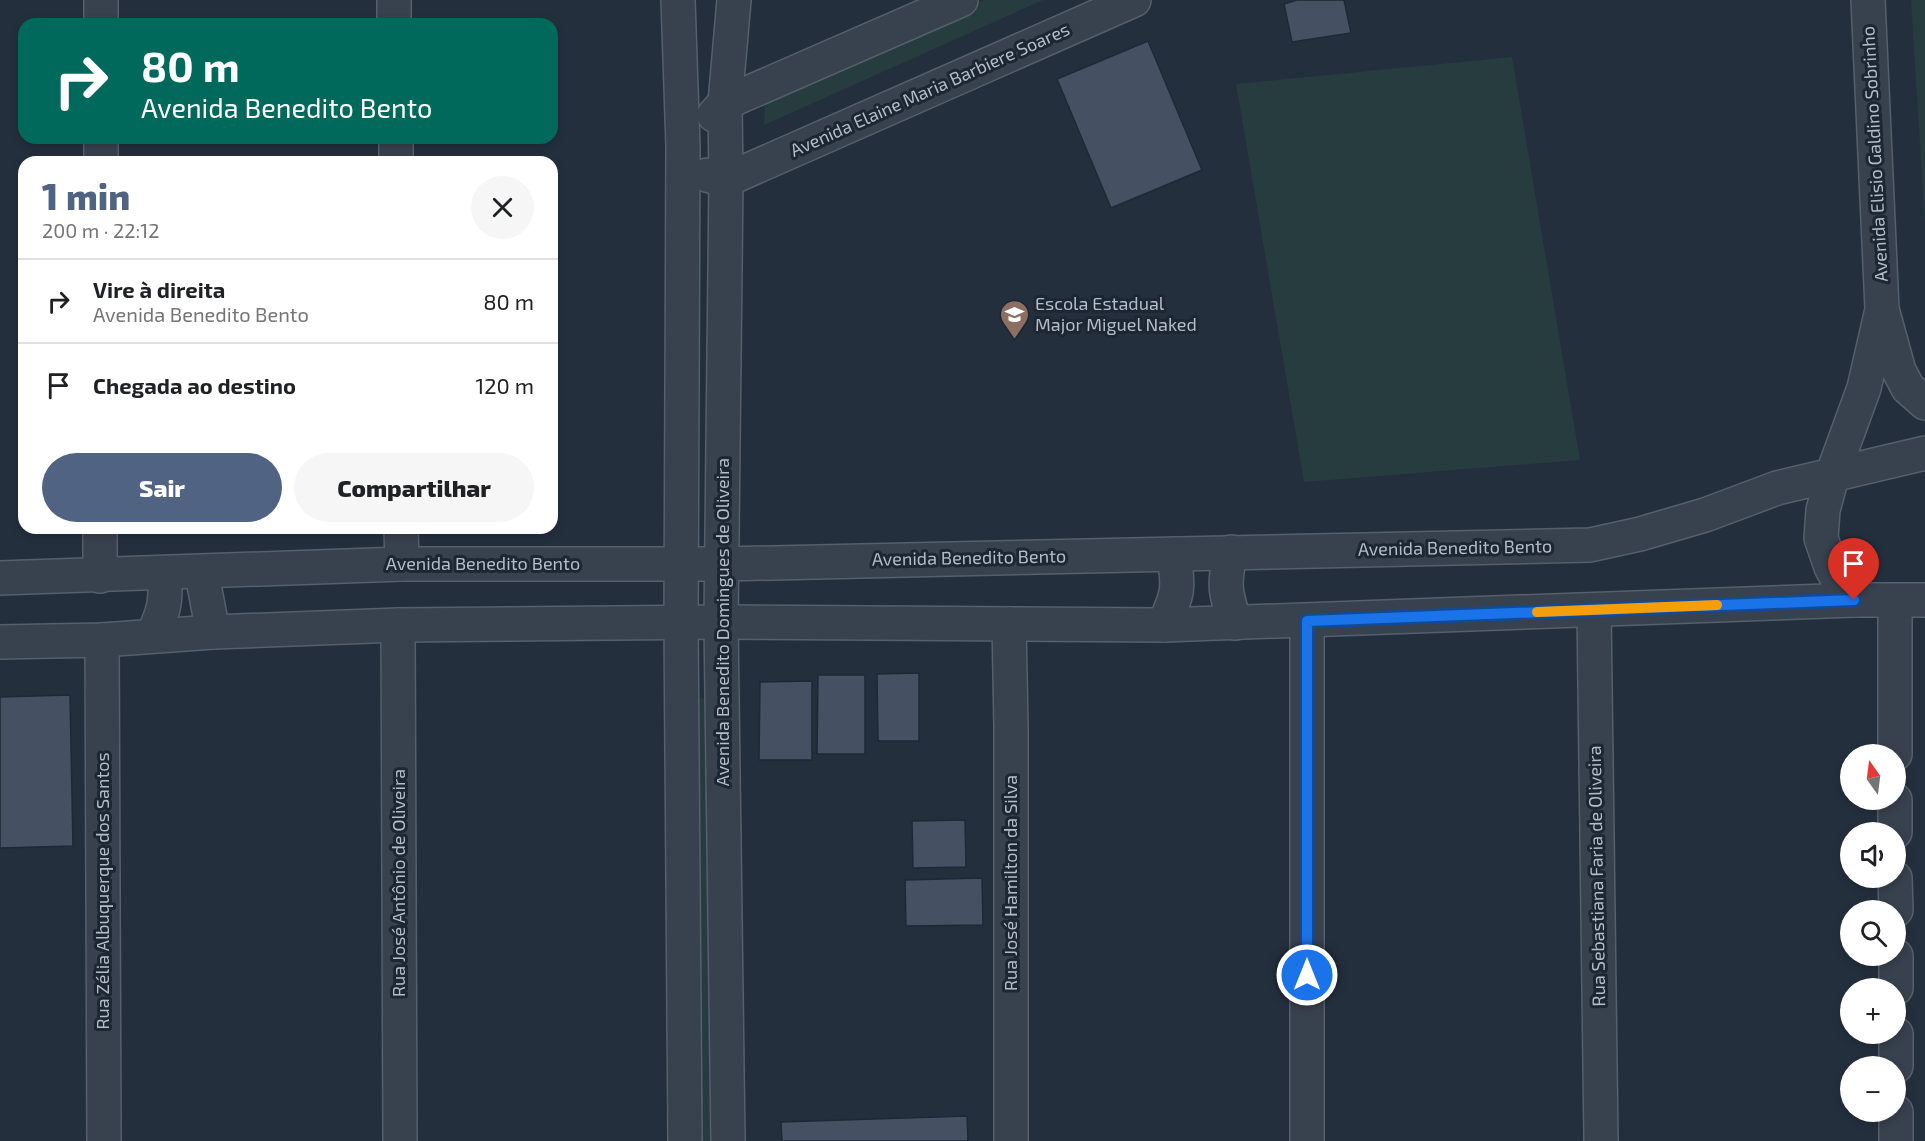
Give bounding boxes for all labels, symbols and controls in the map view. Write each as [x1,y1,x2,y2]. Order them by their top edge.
street label: Avenida Elaine Maria Barbiere Soares [786,17,1073,161]
street label: Avenida Elisio Galdino Sobrinho [1856,26,1892,283]
text: 80 m [141,40,240,90]
icon: right [42,42,120,120]
text: Avenida Benedito Bento [141,91,432,123]
text: 1 min [42,174,130,217]
button: close [471,176,534,239]
text: 200 m · 22:12 [42,218,159,242]
text: Vire à direita [93,276,225,302]
icon: right [42,285,75,318]
text: 80 m [483,288,534,314]
place label: Escola Estadual Major Miguel Naked [1035,292,1197,335]
school or university icon: Escola Estadual Major Miguel Naked [998,298,1030,340]
text: Avenida Benedito Bento [93,302,309,326]
icon: arrive [42,369,75,402]
text: Chegada ao destino [93,372,296,398]
text: 120 m [475,372,534,398]
button: Sair [42,453,282,522]
button: Compartilhar [294,453,534,522]
street label: Avenida Benedito Domingues de Oliveira [711,458,733,786]
street label: Avenida Benedito Bento [1358,534,1552,560]
pin [1828,538,1879,600]
street label: Avenida Benedito Bento [872,544,1066,570]
icon: arrive [1837,547,1870,580]
street label: Avenida Benedito Bento [386,552,580,574]
north arrow [1840,744,1906,810]
map controls [1840,744,1906,1122]
street label: Rua Sebastiana Faria de Oliveira [1583,745,1609,1007]
street label: Rua Zélia Albuquerque dos Santos [91,752,113,1030]
street label: Rua José Antônio de Oliveira [387,769,409,997]
street label: Rua José Hamilton da Silva [999,775,1021,991]
button: sound [1840,822,1906,888]
button: search [1840,900,1906,966]
position arrow [1275,943,1339,1007]
button: + [1840,978,1906,1044]
button: − [1840,1056,1906,1122]

